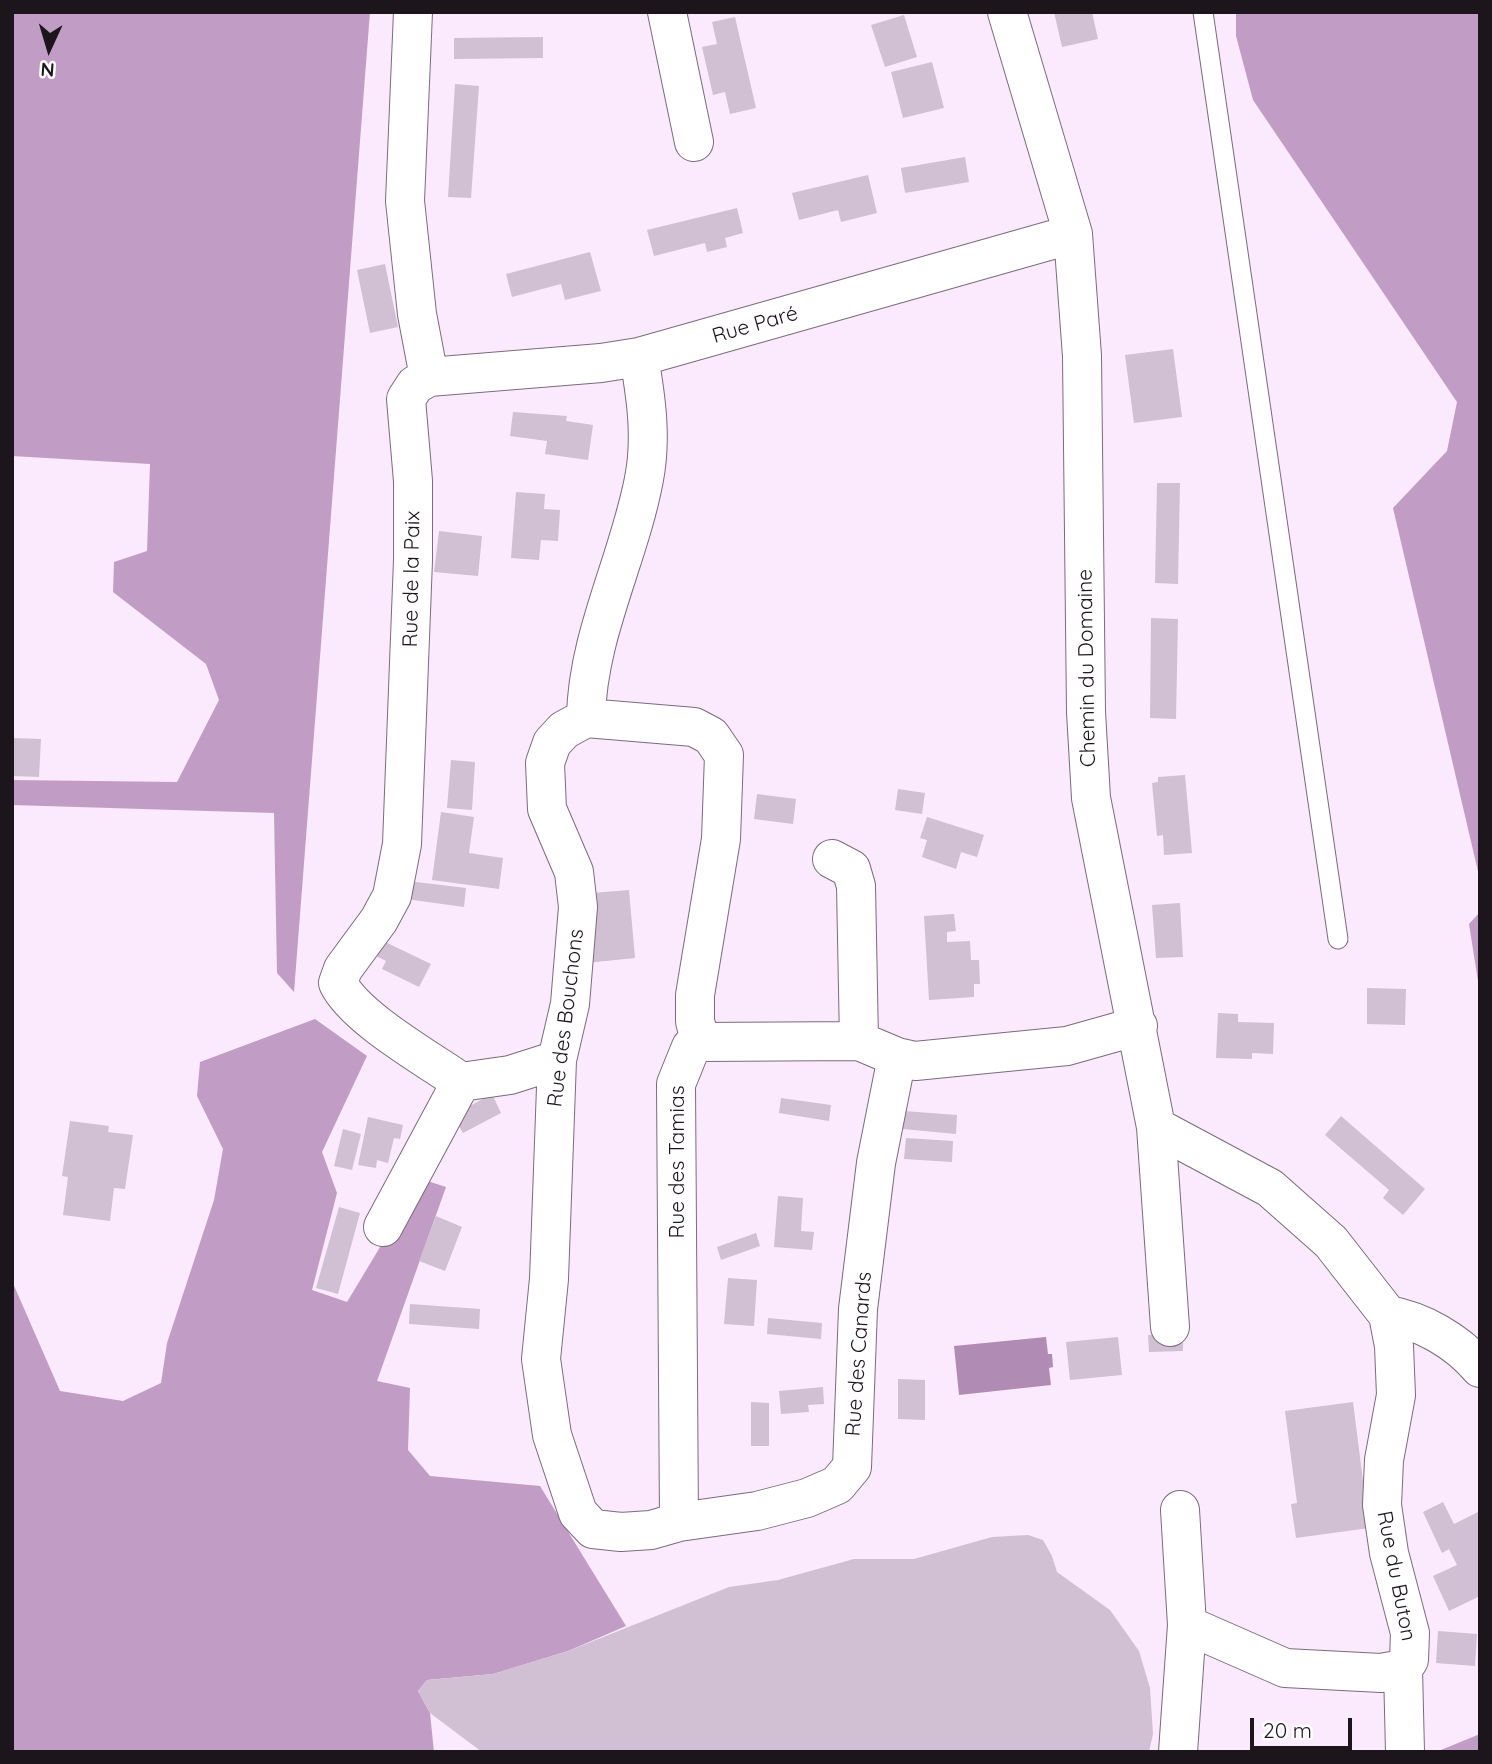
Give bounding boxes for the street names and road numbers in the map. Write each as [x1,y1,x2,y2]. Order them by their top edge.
street label: Rue Paré [709,301,801,349]
street label: Rue de la Paix [398,510,426,648]
street label: Chemin du Domaine [1073,569,1101,767]
street label: Rue des Bouchons [543,927,589,1109]
street label: Rue des Tamias [665,1085,691,1239]
street label: Rue des Canards [841,1271,877,1437]
street label: Rue du Buton [1371,1509,1421,1643]

